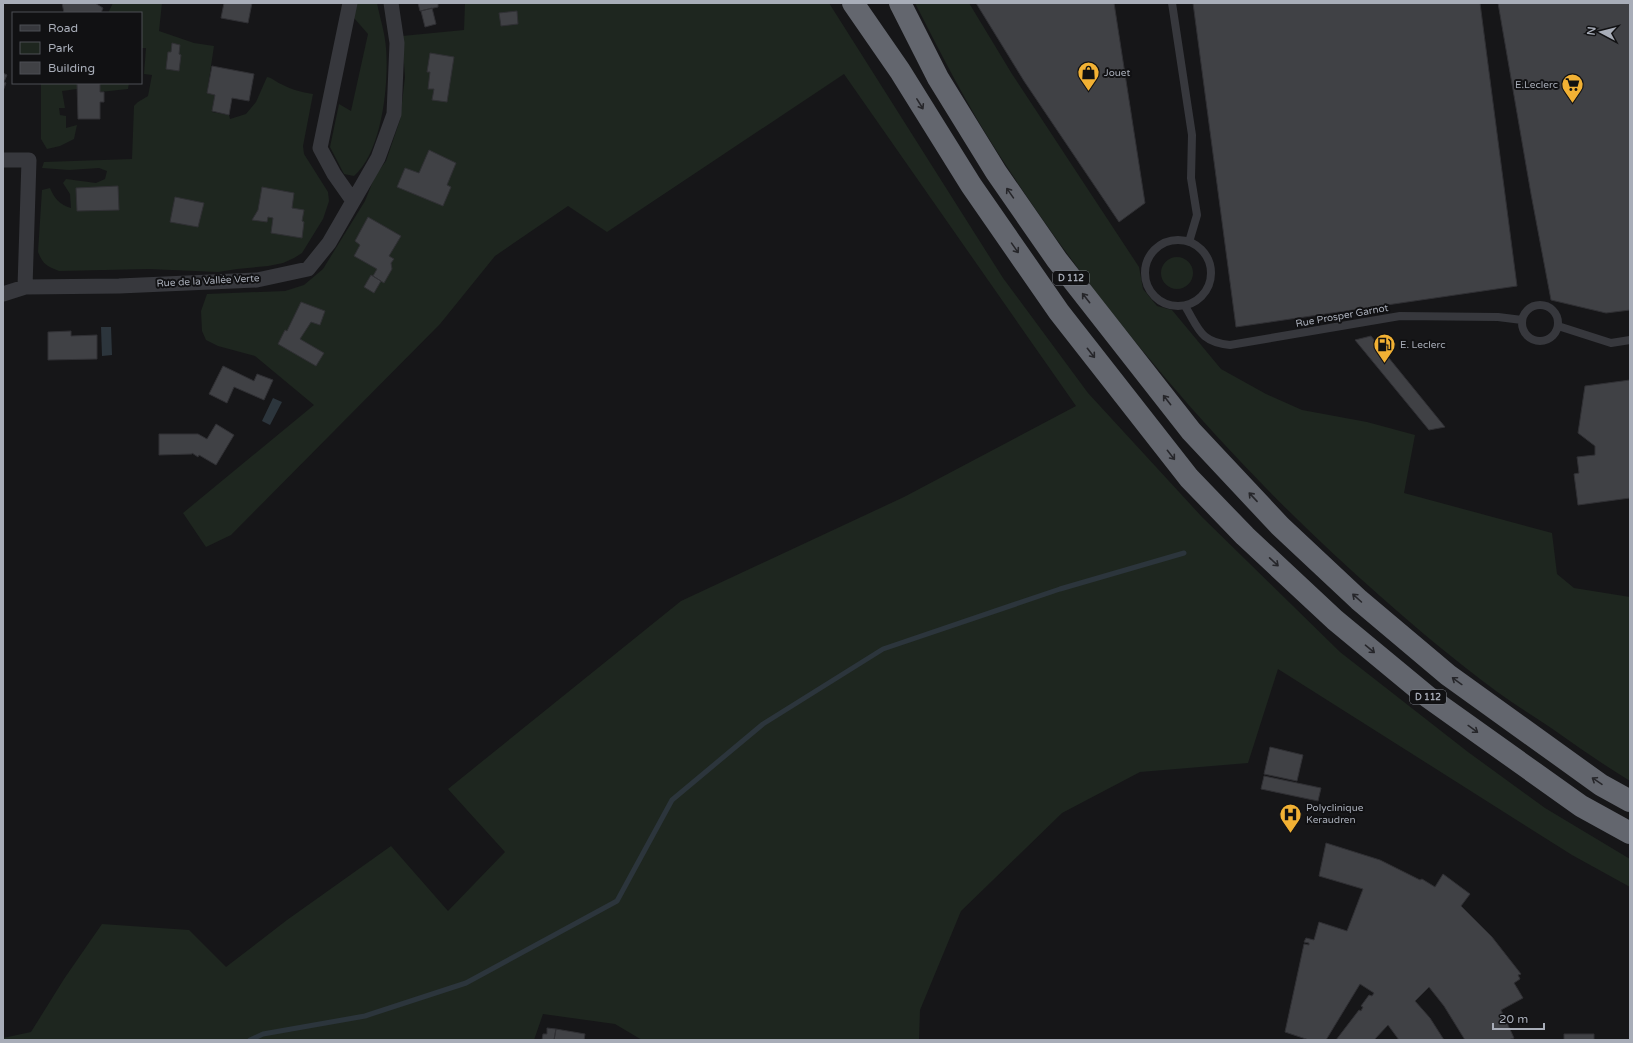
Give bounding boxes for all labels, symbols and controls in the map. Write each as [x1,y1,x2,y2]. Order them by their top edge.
legend [12,12,142,84]
north arrow [1581,12,1621,52]
text: Road [48,21,78,35]
text: N [1585,26,1599,36]
text: Park [48,41,74,55]
shop icon: Jouet [1076,60,1102,93]
text: Building [48,61,95,75]
place label: Jouet [1104,67,1130,79]
supermarket icon: E.Leclerc [1560,72,1586,105]
place label: E.Leclerc [1515,79,1558,91]
one-way arrow [917,98,925,110]
one-way arrow [1006,188,1014,199]
one-way arrow [1011,242,1019,253]
road number: D 112 [1053,271,1089,285]
street label: Rue de la Vallée Verte [156,272,260,290]
one-way arrow [1082,293,1091,304]
street label: Rue Prosper Garnot [1295,302,1390,330]
fuel station icon: E. Leclerc [1372,332,1398,365]
place label: E. Leclerc [1400,339,1446,351]
one-way arrow [1087,347,1095,358]
one-way arrow [1162,395,1171,406]
one-way arrow [1167,450,1175,461]
one-way arrow [1249,493,1258,503]
one-way arrow [1269,558,1279,567]
one-way arrow [1352,594,1362,603]
one-way arrow [1365,645,1376,654]
one-way arrow [1451,677,1462,685]
road number: D 112 [1410,690,1446,704]
one-way arrow [1467,725,1478,733]
one-way arrow [1591,777,1602,785]
hospital icon: Polyclinique Keraudren [1277,801,1303,834]
place label: Polyclinique Keraudren [1306,802,1364,826]
scale bar [1493,1005,1544,1031]
text: 20 m [1499,1012,1528,1026]

